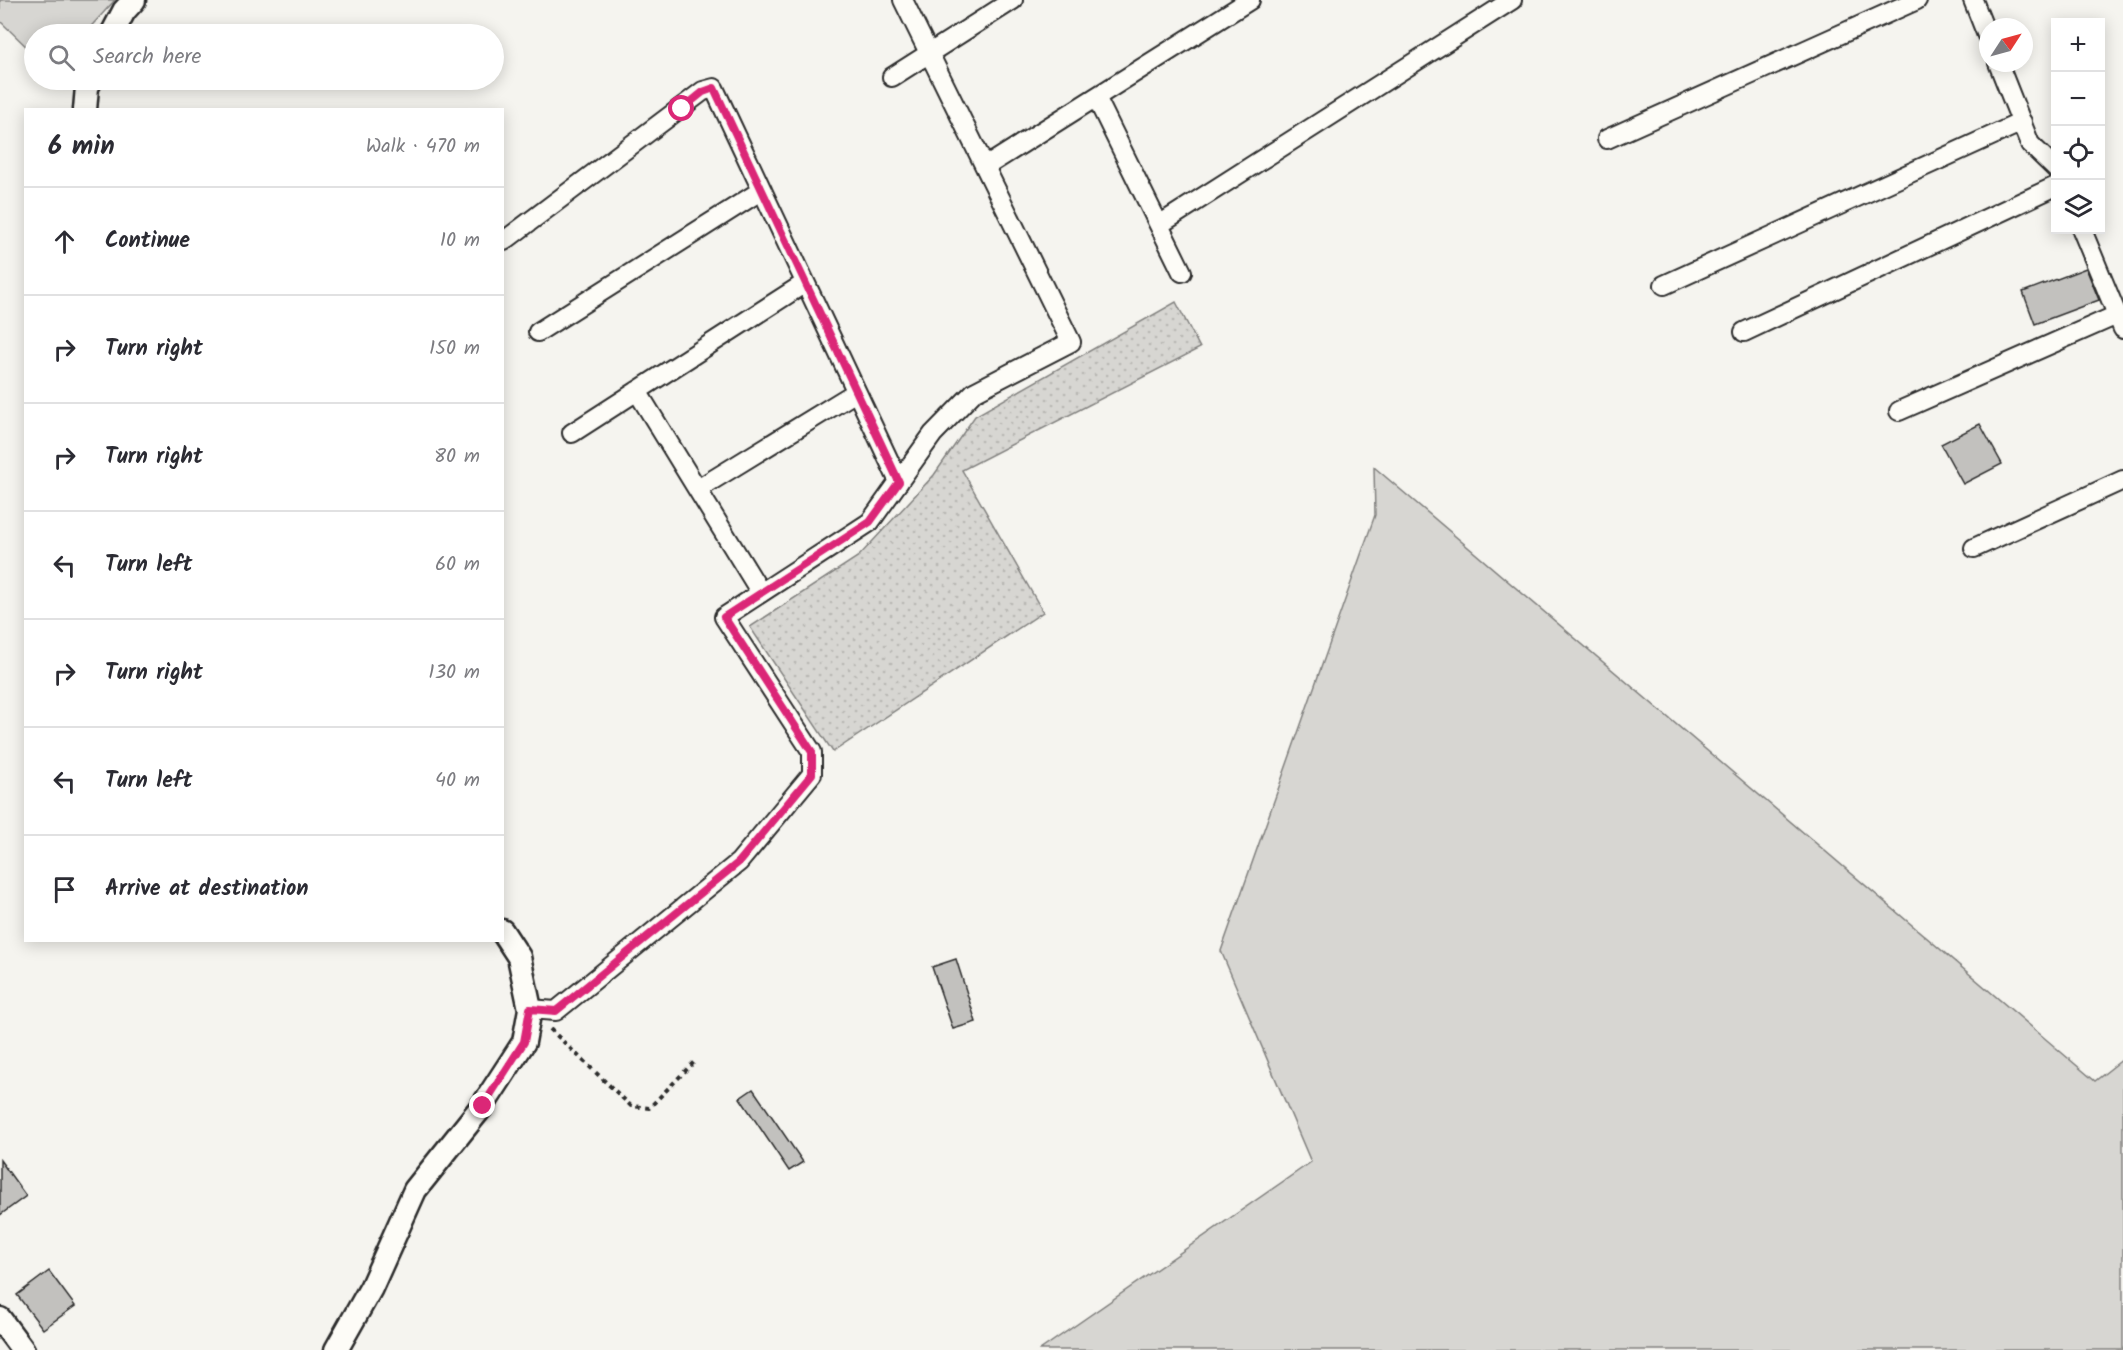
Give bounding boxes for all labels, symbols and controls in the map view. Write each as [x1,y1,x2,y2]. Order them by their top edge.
north arrow [1979,18,2033,72]
map controls [2051,18,2105,234]
button: + [2051,18,2105,72]
search box [24,24,504,90]
text: Search here [93,40,201,75]
icon: search [45,41,78,74]
button: − [2051,72,2105,126]
route start [668,95,694,121]
text: 6 min [48,126,115,168]
button: locate [2051,126,2105,180]
text: Walk · 470 m [366,131,480,163]
button: layers [2051,180,2105,234]
text: Continue [105,224,190,259]
icon: ahead [48,225,81,258]
text: 10 m [440,225,480,257]
text: Turn right [105,332,203,367]
icon: right [48,333,81,366]
text: 150 m [429,333,480,365]
text: Turn right [105,440,203,475]
icon: right [48,441,81,474]
text: 80 m [434,441,480,473]
text: Turn left [105,548,192,583]
icon: left [48,549,81,582]
text: 60 m [435,549,480,581]
text: Turn right [105,656,203,691]
icon: right [48,657,81,690]
text: 130 m [428,657,480,689]
text: Turn left [105,764,192,799]
icon: left [48,765,81,798]
text: 40 m [435,765,480,797]
text: Arrive at destination [105,872,308,907]
icon: arrive [48,873,81,906]
route end [469,1092,495,1118]

